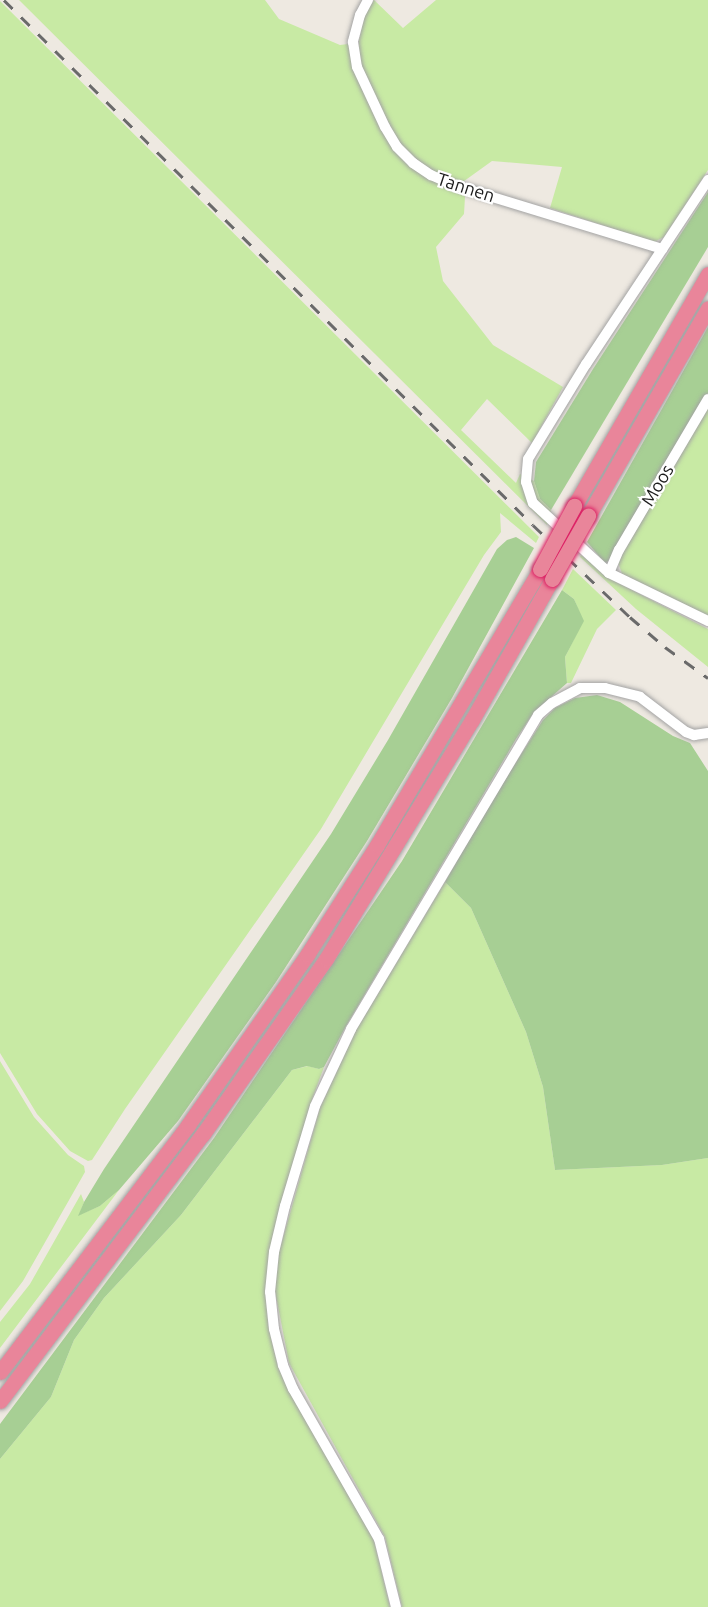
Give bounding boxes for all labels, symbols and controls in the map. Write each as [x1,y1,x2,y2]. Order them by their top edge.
street label: Tannen [434,168,498,206]
street label: Moos [636,460,678,510]

